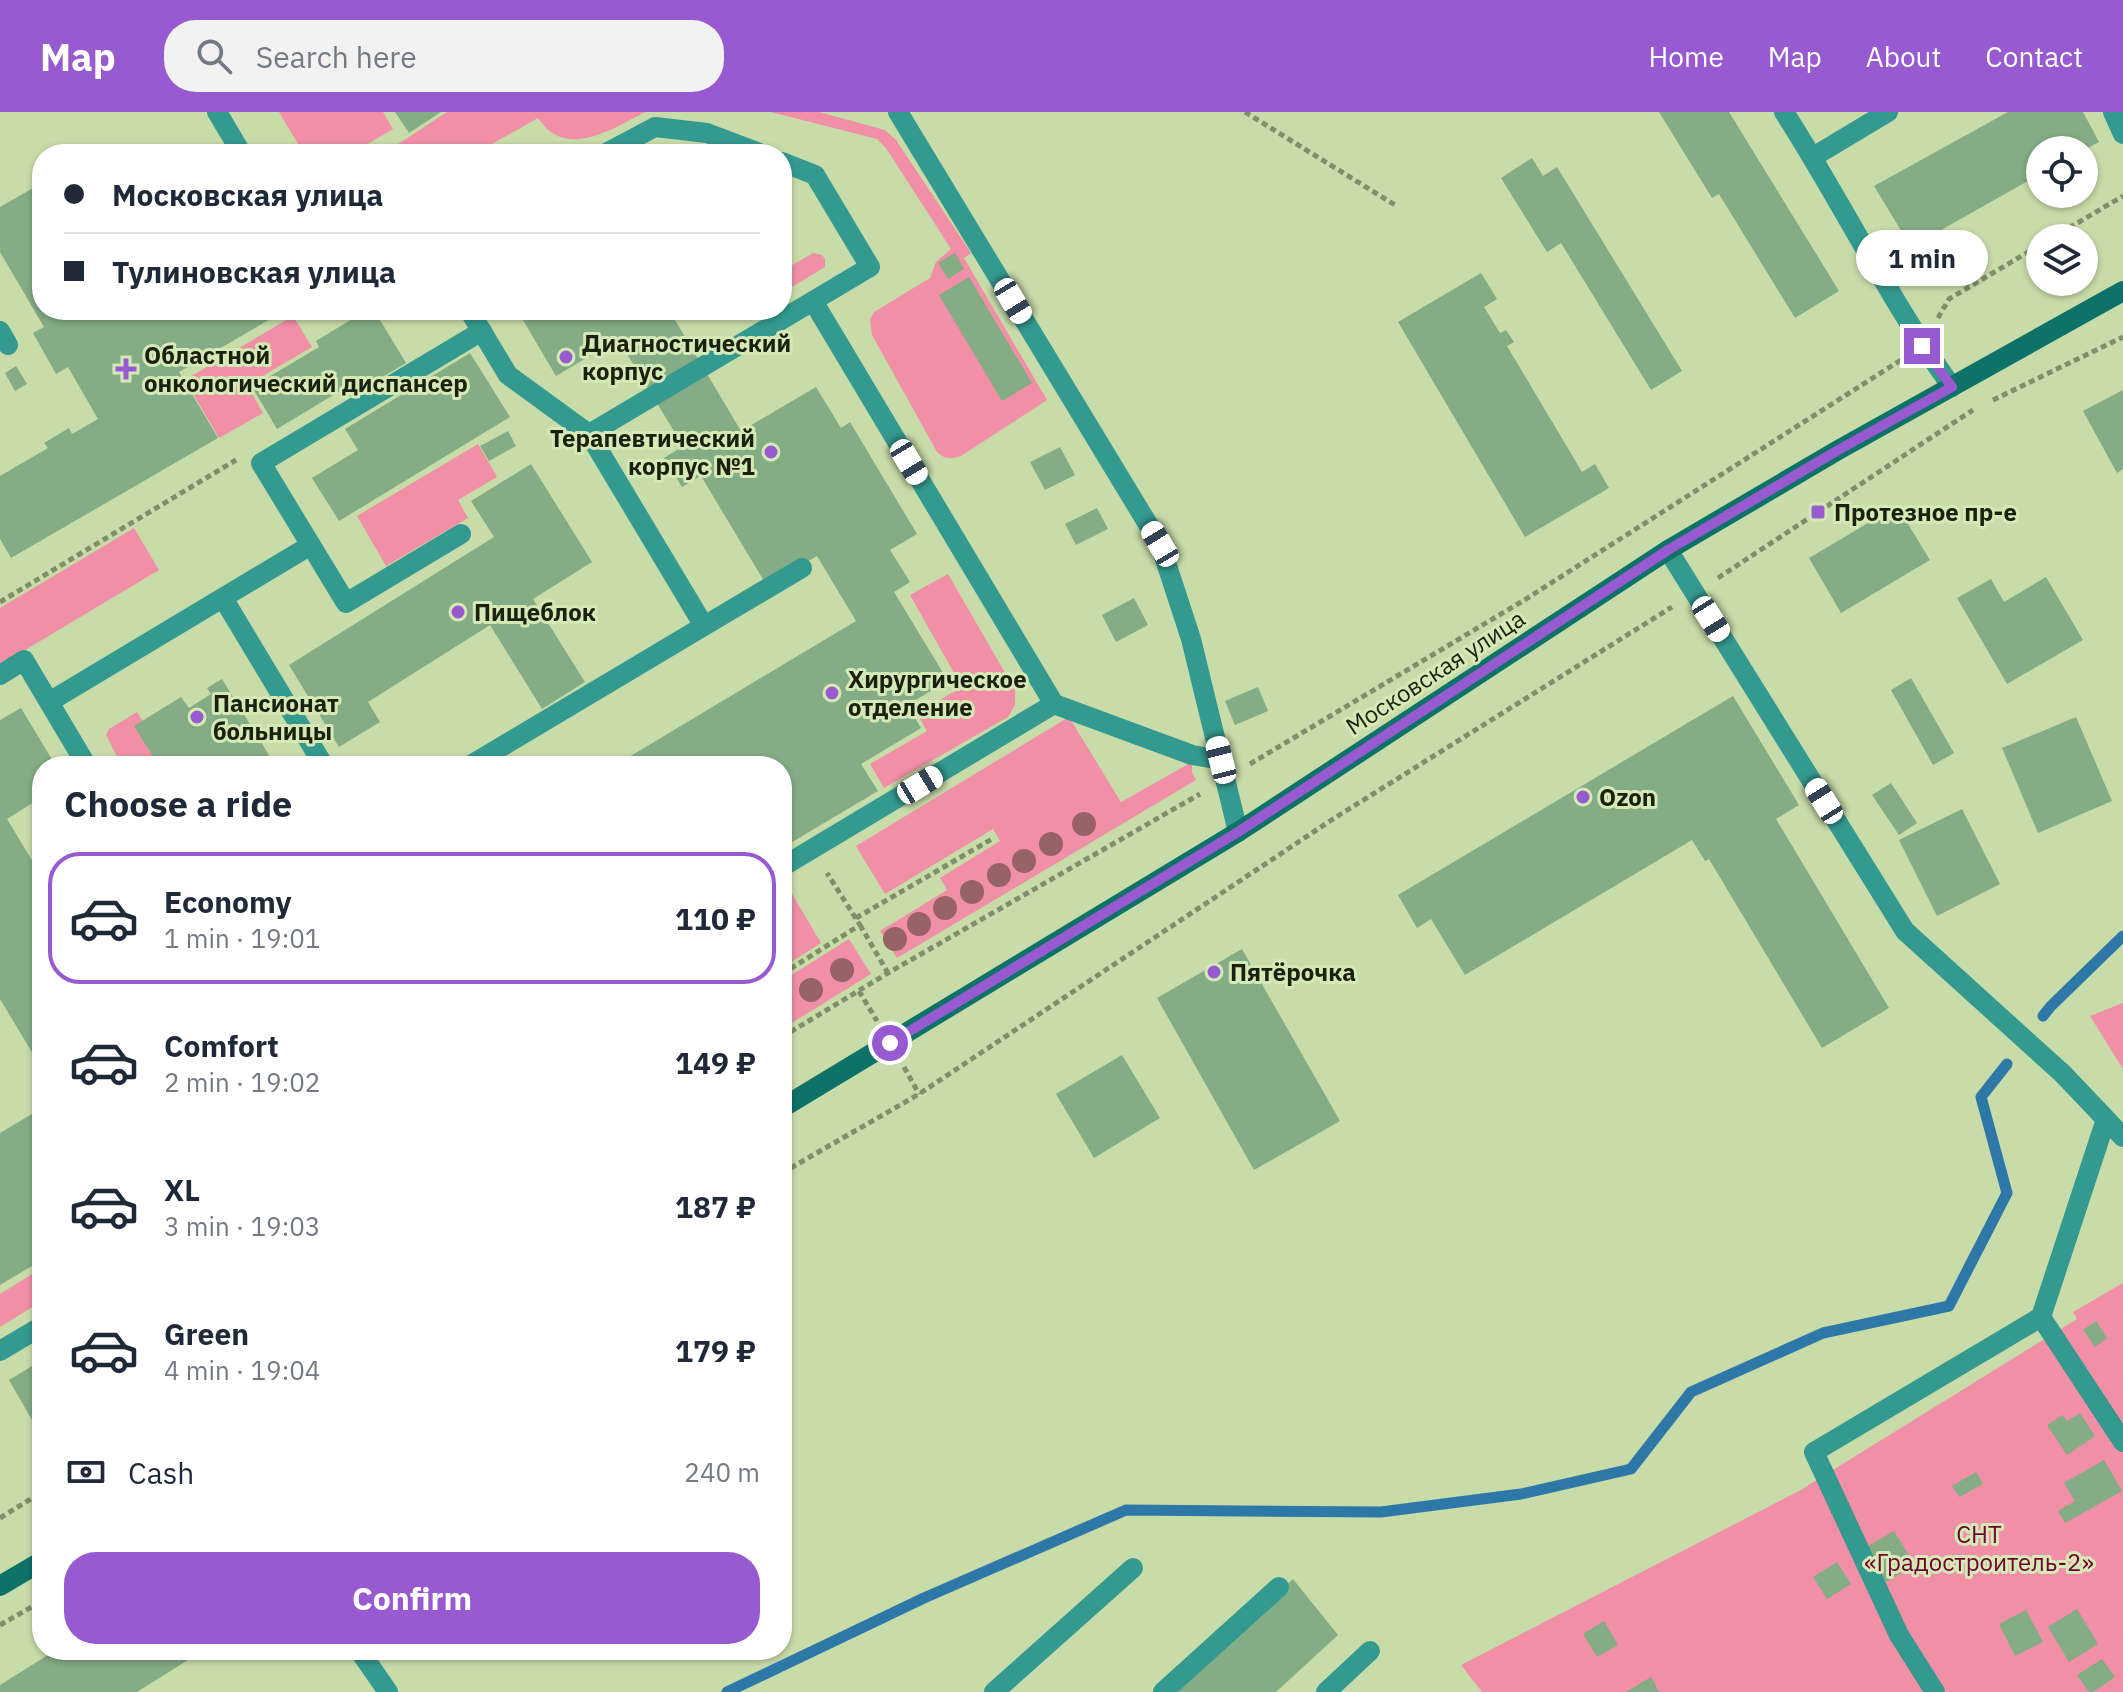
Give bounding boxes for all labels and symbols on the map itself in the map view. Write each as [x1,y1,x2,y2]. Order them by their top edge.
callout: 1 min [1856,230,1988,286]
car [990,274,1036,328]
place label: Диагностический корпус [582,327,791,387]
route end [1904,328,1940,364]
place label: Областной онкологический диспансер [144,339,468,399]
marker: Диагностический корпус [557,348,575,366]
marker: Областной онкологический диспансер [115,358,137,380]
place label: Терапевтический корпус №1 [550,422,755,482]
car [886,435,932,489]
marker: Терапевтический корпус №1 [762,443,780,461]
place label: Протезное пр-е [1834,496,2017,528]
marker: Протезное пр-е [1809,503,1827,521]
car [1137,517,1183,571]
car [1688,592,1734,646]
place label: Пищеблок [474,596,596,628]
street label: Московская улица [1339,602,1531,742]
marker: Пищеблок [449,603,467,621]
place label: Хирургическое отделение [848,663,1027,723]
marker: Хирургическое отделение [823,684,841,702]
place label: Пансионат больницы [213,687,339,747]
marker: Пансионат больницы [188,708,206,726]
car [1204,734,1238,786]
car [893,762,947,808]
car [1801,774,1847,828]
place label: Ozon [1599,781,1656,813]
marker: Ozon [1574,788,1592,806]
place label: Пятёрочка [1230,956,1356,988]
marker: Пятёрочка [1205,963,1223,981]
route start [872,1025,908,1061]
park label: СНТ «Градостроитель-2» [1864,1518,2094,1578]

